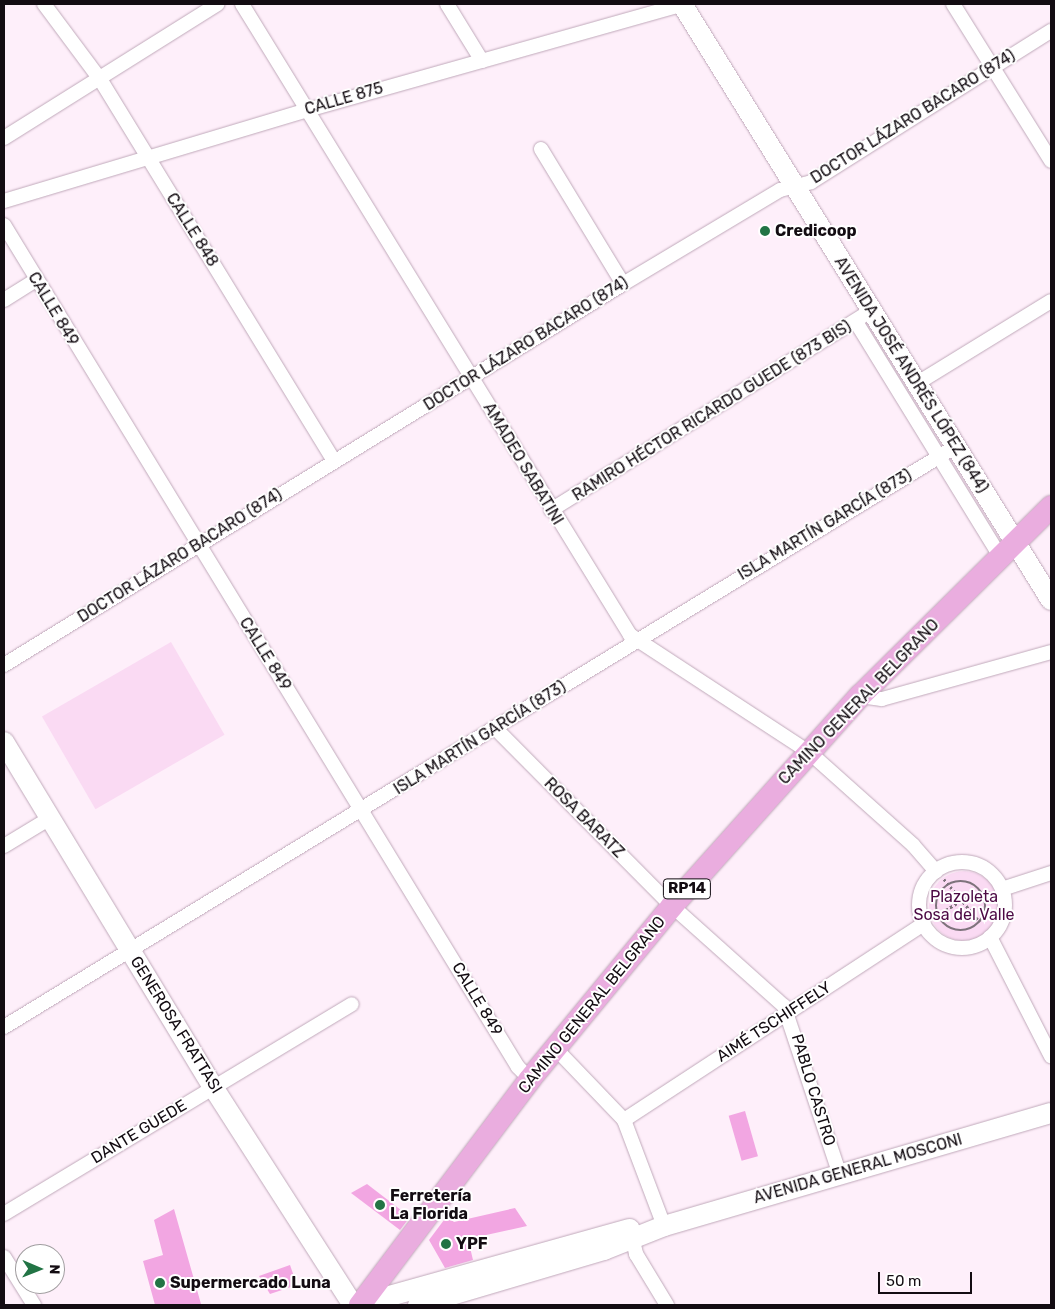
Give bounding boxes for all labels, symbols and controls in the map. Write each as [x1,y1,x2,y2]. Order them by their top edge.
street label: DOCTOR LÁZARO BACARO (874) [807,46,1019,188]
street label: CALLE 875 [303,79,385,119]
street label: CALLE 848 [162,190,222,270]
place label: Credicoop [775,221,857,241]
marker: Credicoop [759,225,771,237]
street label: AVENIDA JOSÉ ANDRÉS LÓPEZ (844) [830,253,992,497]
street label: CALLE 849 [24,269,82,349]
street label: DOCTOR LÁZARO BACARO (874) [420,273,632,415]
street label: RAMIRO HÉCTOR RICARDO GUEDE (873 BIS) [569,317,855,505]
street label: AMADEO SABATINI [479,399,567,529]
street label: ISLA MARTÍN GARCÍA (873) [734,465,916,585]
street label: DOCTOR LÁZARO BACARO (874) [74,485,286,627]
street label: CALLE 849 [235,614,295,694]
street label: CAMINO GENERAL BELGRANO [775,615,943,789]
street label: ISLA MARTÍN GARCÍA (873) [390,677,570,799]
street label: ROSA BARATZ [540,774,628,862]
road number: RP14 [662,876,712,902]
park label: Plazoleta Sosa del Valle [913,887,1015,925]
street label: CAMINO GENERAL BELGRANO [514,912,670,1098]
street label: GENEROSA FRATTASI [126,953,226,1097]
street label: CALLE 849 [448,959,506,1039]
street label: AIMÉ TSCHIFFELY [713,978,835,1066]
street label: PABLO CASTRO [787,1032,839,1148]
street label: DANTE GUEDE [88,1096,190,1168]
street label: AVENIDA GENERAL MOSCONI [751,1130,965,1208]
place label: Ferretería La Florida [390,1186,471,1224]
marker: Ferretería La Florida [374,1199,386,1211]
place label: YPF [456,1234,488,1254]
marker: YPF [440,1238,452,1250]
north arrow [15,1244,65,1294]
scale bar [880,1262,974,1294]
text: N [46,1264,63,1274]
text: 50 m [886,1272,921,1290]
place label: Supermercado Luna [170,1273,331,1293]
marker: Supermercado Luna [154,1277,166,1289]

